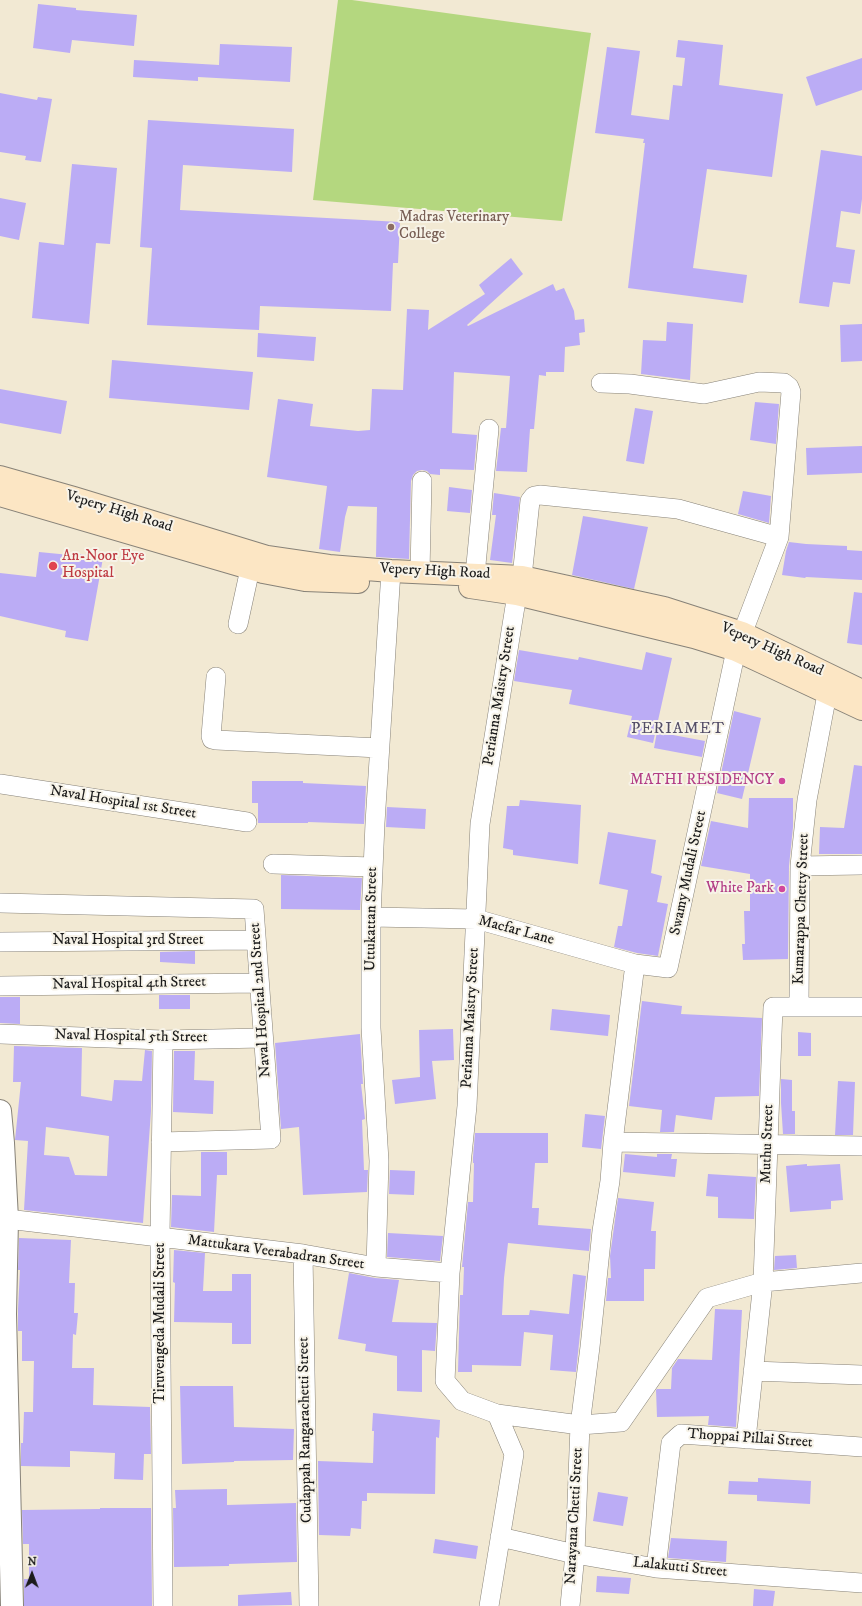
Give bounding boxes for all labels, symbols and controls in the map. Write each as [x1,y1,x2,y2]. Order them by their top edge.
place label: Madras Veterinary College [399,209,509,244]
marker: Madras Veterinary College [386,222,396,232]
street label: Vepery High Road [64,487,174,537]
place label: An-Noor Eye Hospital [62,548,144,583]
marker: An-Noor Eye Hospital [47,560,59,572]
street label: Vepery High Road [379,560,491,584]
street label: Vepery High Road [718,619,826,681]
street label: Perianna Maistry Street [480,625,520,767]
district label: PERIAMET [631,720,725,740]
place label: MATHI RESIDENCY [630,772,774,790]
marker: MATHI RESIDENCY [777,776,787,786]
street label: Naval Hospital 1st Street [49,783,197,823]
street label: Swamy Mudali Street [667,809,711,937]
street label: Kumarappa Chetty Street [790,833,814,985]
street label: Uttukattan Street [362,867,382,971]
place label: White Park [706,880,774,898]
marker: White Park [777,884,787,894]
street label: Macfar Lane [476,912,556,950]
street label: Naval Hospital 2nd Street [247,922,275,1078]
street label: Naval Hospital 3rd Street [52,932,204,950]
street label: Perianna Maistry Street [458,947,484,1089]
street label: Naval Hospital 4th Street [52,974,206,994]
street label: Naval Hospital 5th Street [55,1027,207,1047]
street label: Muthu Street [758,1104,778,1184]
street label: Mattukara Veerabadran Street [186,1232,366,1274]
street label: Tiruvengeda Mudali Street [152,1243,170,1403]
street label: Cudappah Rangarachetti Street [295,1337,317,1523]
street label: Thoppai Pillai Street [687,1426,813,1452]
street label: Narayana Chetti Street [562,1447,588,1585]
north arrow [12,1554,52,1594]
street label: Lalakutti Street [632,1554,728,1582]
text: N [28,1555,37,1569]

